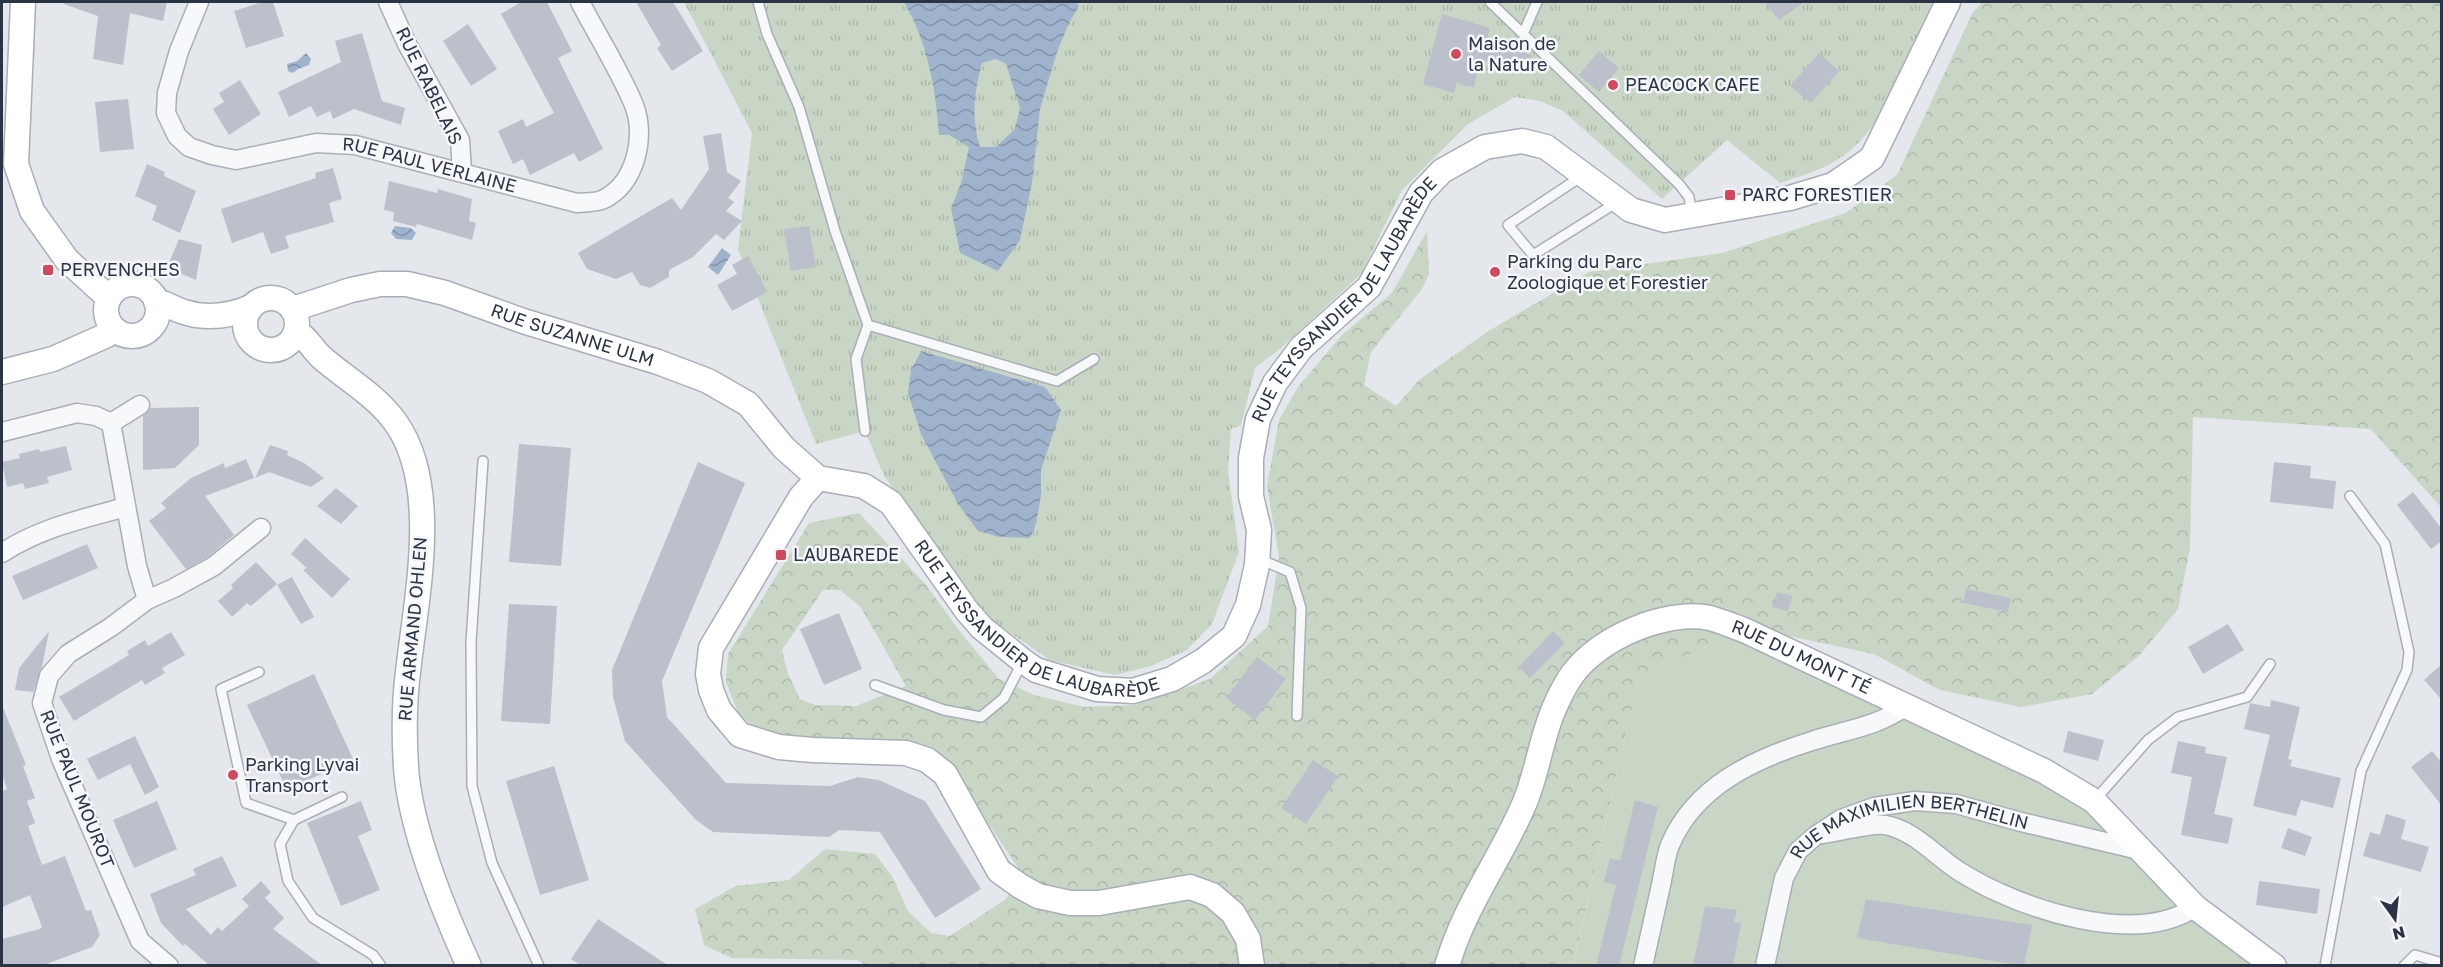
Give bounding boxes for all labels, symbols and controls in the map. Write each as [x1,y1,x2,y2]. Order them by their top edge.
street label: RUE RABELAIS [392,23,468,148]
place label: Maison de la Nature [1468,32,1556,75]
marker: Maison de la Nature [1449,47,1463,61]
place label: PEACOCK CAFE [1625,73,1760,95]
marker: PEACOCK CAFE [1606,78,1620,92]
street label: RUE PAUL VERLAINE [342,132,519,197]
street label: RUE TEYSSANDIER DE LAUBARÈDE [1246,172,1441,426]
place label: PARC FORESTIER [1742,183,1892,205]
marker: PARC FORESTIER [1723,188,1737,202]
place label: Parking du Parc Zoologique et Forestier [1507,250,1708,293]
place label: PERVENCHES [60,258,180,280]
marker: PERVENCHES [41,263,55,277]
marker: Parking du Parc Zoologique et Forestier [1488,265,1502,279]
street label: RUE SUZANNE ULM [488,298,657,370]
street label: RUE TEYSSANDIER DE LAUBARÈDE [910,535,1162,701]
street label: RUE ARMAND OHLEN [393,536,431,722]
place label: LAUBAREDE [793,543,899,565]
marker: LAUBAREDE [774,548,788,562]
street label: RUE DU MONT TÉ [1729,614,1875,698]
street label: RUE PAUL MOUROT [36,706,120,871]
place label: Parking Lyvai Transport [245,753,359,796]
marker: Parking Lyvai Transport [226,768,240,782]
street label: RUE MAXIMILIEN BERTHELIN [1784,789,2031,862]
north arrow [2365,889,2425,949]
text: N [2390,922,2407,945]

